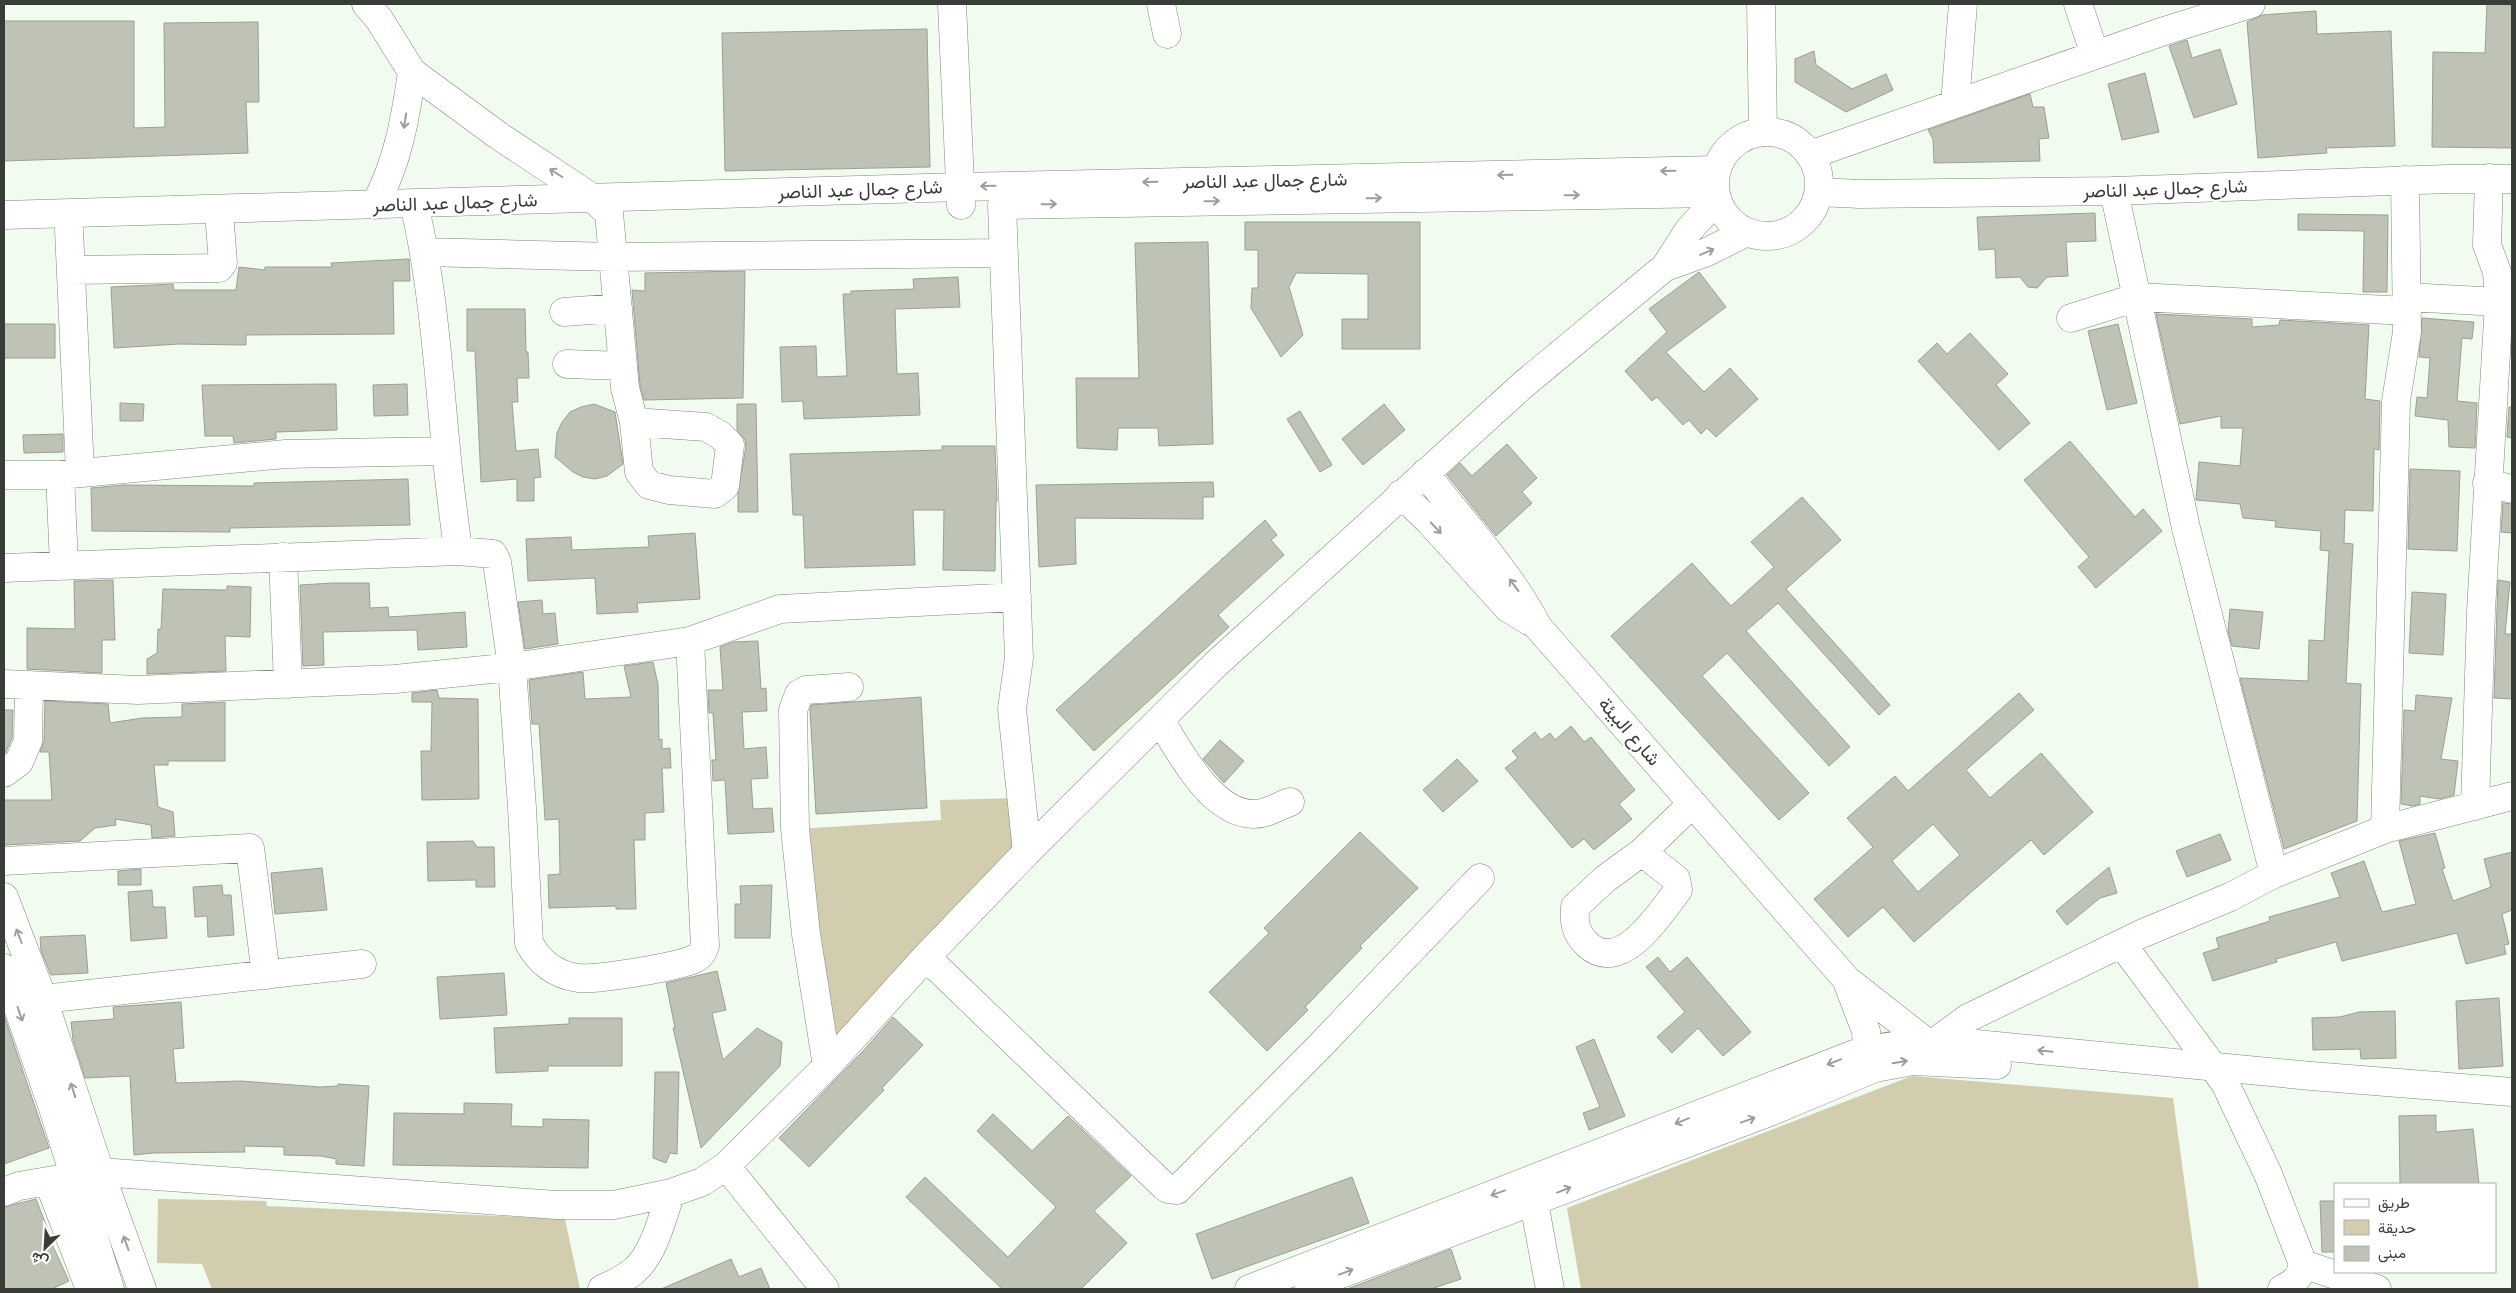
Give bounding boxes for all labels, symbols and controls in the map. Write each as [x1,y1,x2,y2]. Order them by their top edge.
one-way arrow [399,112,409,128]
one-way arrow [1660,166,1676,176]
street label: شارع جمال عبد الناصر [1181,167,1348,194]
one-way arrow [550,168,564,178]
one-way arrow [1498,170,1514,179]
street label: شارع جمال عبد الناصر [2081,173,2248,204]
street label: شارع جمال عبد الناصر [776,174,943,205]
one-way arrow [1143,178,1159,187]
one-way arrow [980,181,996,191]
street label: شارع جمال عبد الناصر [371,187,538,218]
one-way arrow [1564,190,1580,200]
one-way arrow [1366,194,1382,203]
one-way arrow [1204,196,1220,206]
one-way arrow [1041,199,1057,209]
one-way arrow [1699,246,1714,256]
one-way arrow [1430,522,1442,535]
one-way arrow [1508,579,1519,592]
street label: شارع البيئة [1593,692,1666,771]
one-way arrow [14,929,23,945]
one-way arrow [16,1006,25,1021]
one-way arrow [2038,1046,2054,1056]
one-way arrow [1891,1057,1907,1067]
one-way arrow [1826,1058,1842,1067]
one-way arrow [68,1082,77,1098]
one-way arrow [1740,1115,1755,1124]
one-way arrow [1675,1117,1690,1126]
legend [2334,1183,2496,1273]
one-way arrow [1555,1185,1571,1194]
one-way arrow [1491,1189,1506,1198]
text: طريق [2378,1193,2410,1213]
text: حديقة [2378,1218,2416,1237]
north arrow [20,1223,70,1273]
one-way arrow [120,1236,130,1252]
text: مبنى [2378,1243,2406,1263]
text: ش [28,1248,51,1271]
one-way arrow [1338,1267,1353,1276]

